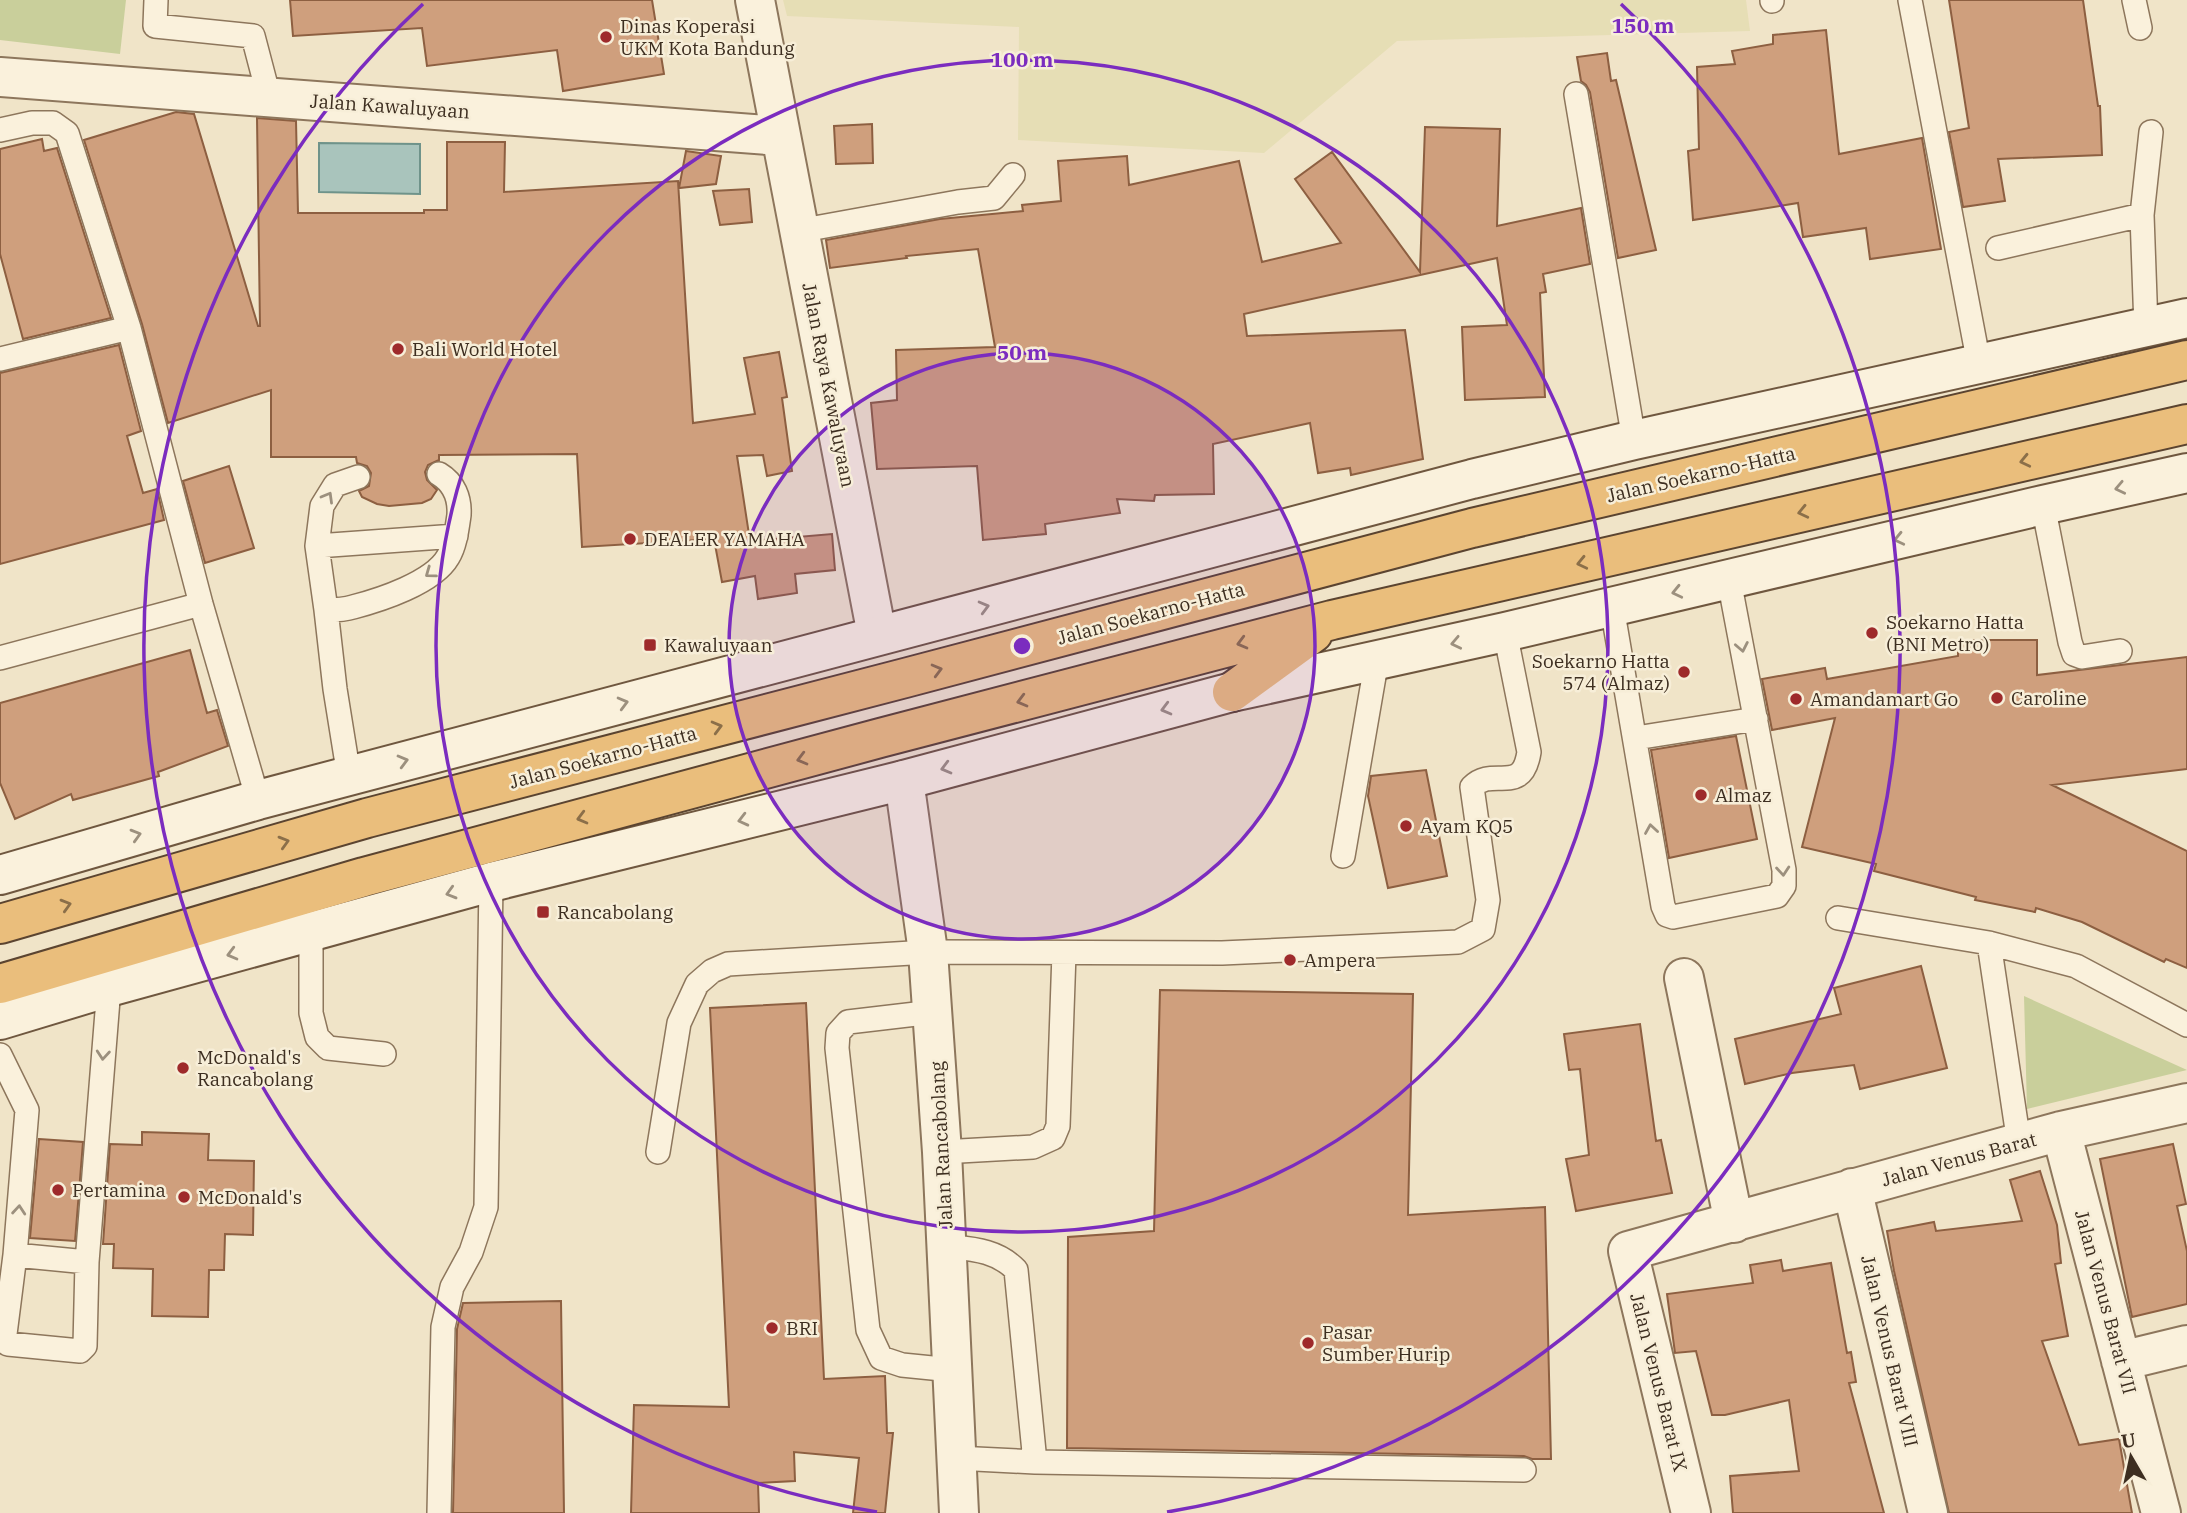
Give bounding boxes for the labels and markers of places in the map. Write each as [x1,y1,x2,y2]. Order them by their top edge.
place label: Dinas Koperasi UKM Kota Bandung [620,14,795,60]
marker: Dinas Koperasi UKM Kota Bandung [598,29,614,45]
place label: Bali World Hotel [412,337,558,361]
marker: Bali World Hotel [390,341,406,357]
place label: DEALER YAMAHA [644,527,805,551]
marker: DEALER YAMAHA [622,531,638,547]
place label: Soekarno Hatta (BNI Metro) [1886,610,2024,656]
marker: Soekarno Hatta (BNI Metro) [1864,625,1880,641]
place label: Kawaluyaan [664,633,773,657]
centre of rings [1010,634,1034,658]
marker: Kawaluyaan [642,637,658,653]
place label: Soekarno Hatta 574 (Almaz) [1532,649,1670,695]
marker: Soekarno Hatta 574 (Almaz) [1676,664,1692,680]
place label: Caroline [2011,686,2087,710]
place label: Amandamart Go [1810,687,1958,711]
marker: Caroline [1989,690,2005,706]
marker: Amandamart Go [1788,691,1804,707]
place label: Almaz [1715,783,1772,807]
marker: Almaz [1693,787,1709,803]
place label: Ayam KQ5 [1420,814,1514,838]
marker: Ayam KQ5 [1398,818,1414,834]
place label: Rancabolang [557,900,674,924]
marker: Rancabolang [535,904,551,920]
place label: Ampera [1304,948,1376,972]
marker: Ampera [1282,952,1298,968]
place label: McDonald's Rancabolang [197,1045,314,1091]
marker: McDonald's Rancabolang [175,1060,191,1076]
place label: Pertamina [72,1178,166,1202]
marker: Pertamina [50,1182,66,1198]
place label: McDonald's [198,1185,302,1209]
marker: McDonald's [176,1189,192,1205]
place label: BRI [786,1316,818,1340]
marker: BRI [764,1320,780,1336]
place label: Pasar Sumber Hurip [1322,1320,1450,1366]
marker: Pasar Sumber Hurip [1300,1335,1316,1351]

